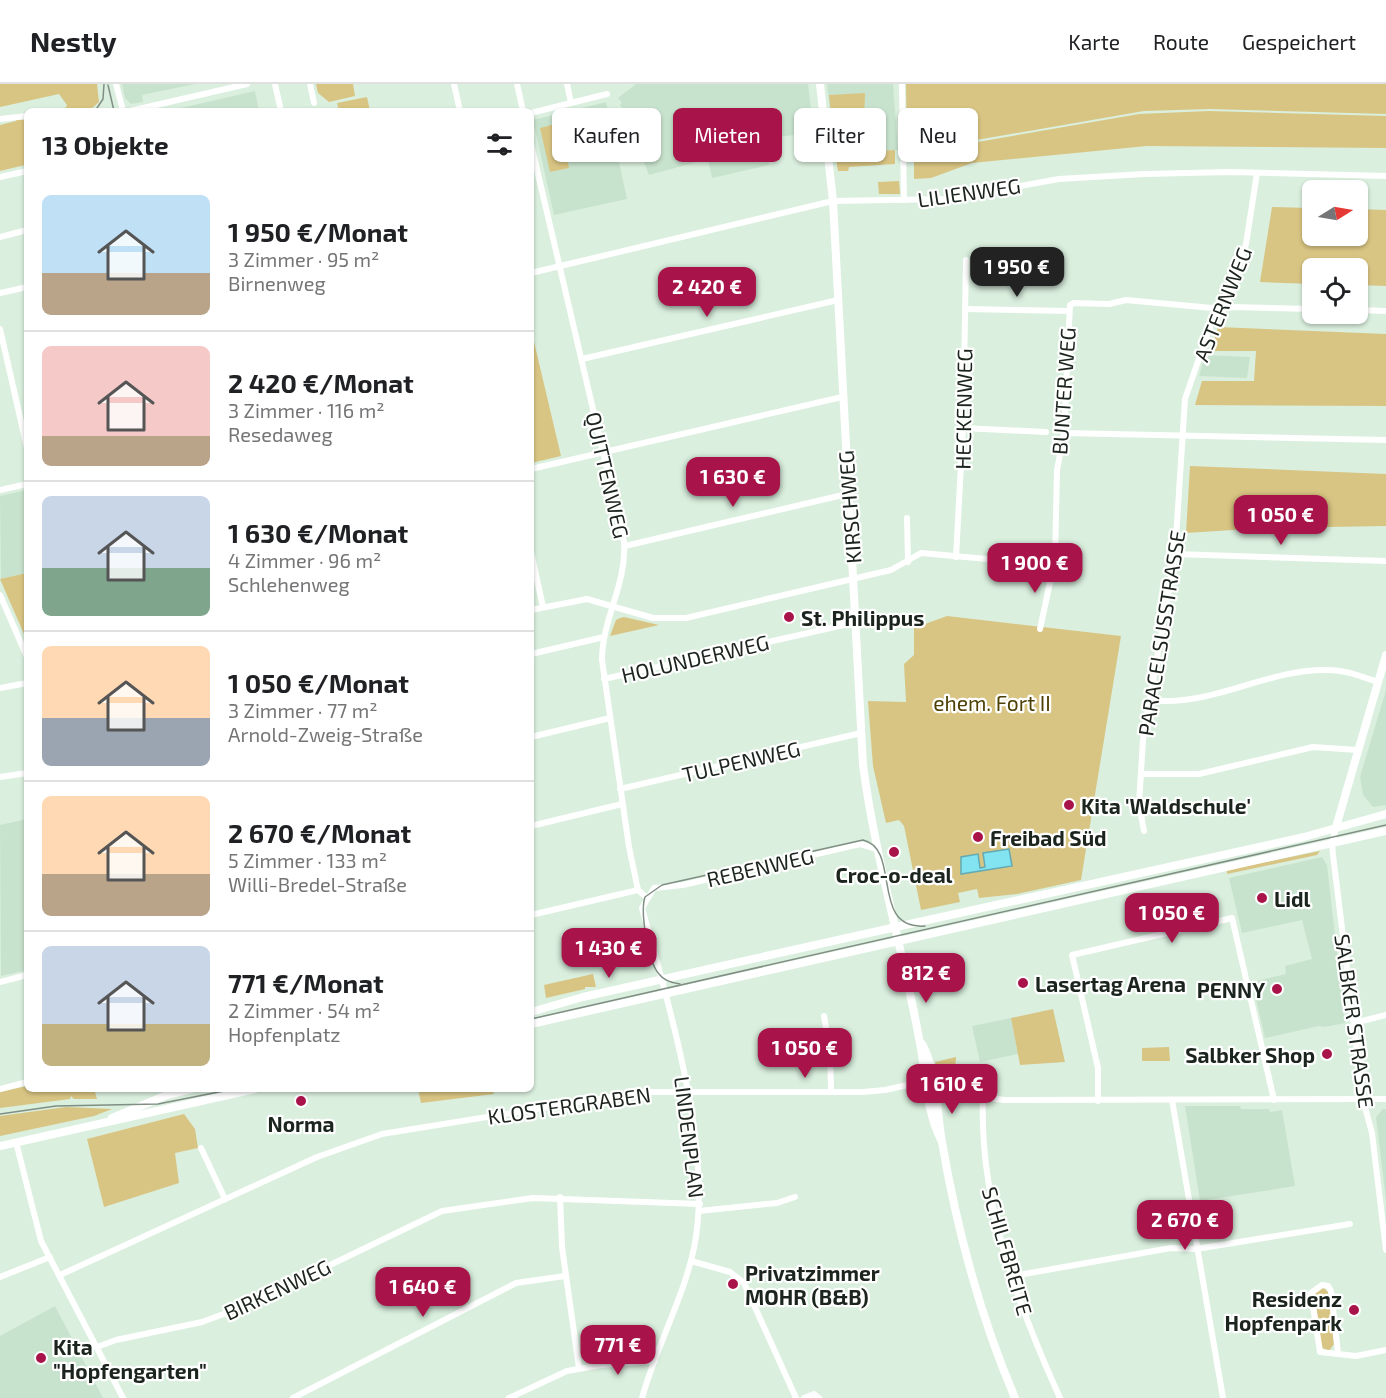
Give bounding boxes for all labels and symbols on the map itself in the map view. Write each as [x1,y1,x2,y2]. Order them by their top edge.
street label: LILIENWEG [916,172,1022,212]
north arrow [1302,180,1368,246]
street label: ASTERNWEG [1188,243,1256,365]
pin: 1 950 € [962,247,1072,298]
pin: 2 420 € [652,267,762,318]
street label: BUNTER WEG [1046,326,1080,456]
street label: HECKENWEG [949,348,977,470]
street label: QUITTENWEG [580,409,635,541]
street label: KIRSCHWEG [833,450,865,564]
pin: 1 630 € [678,457,788,508]
pin: 1 050 € [1226,495,1336,546]
street label: PARACELSUSSTRASSE [1132,528,1190,738]
pin: 1 900 € [980,543,1090,594]
place label: St. Philippus [801,605,924,630]
marker: St. Philippus [782,610,796,624]
street label: HOLUNDERWEG [619,629,771,687]
park label: ehem. Fort II [933,690,1051,715]
street label: TULPENWEG [679,735,803,787]
place label: Kita 'Waldschule' [1081,793,1251,818]
marker: Kita 'Waldschule' [1062,798,1076,812]
place label: Freibad Süd [990,825,1107,850]
marker: Freibad Süd [971,830,985,844]
street label: REBENWEG [704,843,816,891]
marker: Croc-o-deal [887,845,901,859]
place label: Croc-o-deal [835,862,953,887]
place label: Lidl [1274,886,1311,911]
marker: Lidl [1255,891,1269,905]
pin: 1 050 € [1117,893,1227,944]
pin: 1 430 € [554,928,664,979]
street label: SALBKER STRASSE [1330,932,1380,1110]
pin: 812 € [884,953,968,1004]
place label: Lasertag Arena [1035,971,1186,996]
marker: Lasertag Arena [1016,976,1030,990]
place label: PENNY [1197,977,1265,1002]
marker: PENNY [1270,982,1284,996]
pin: 1 050 € [750,1028,860,1079]
place label: Salbker Shop [1185,1042,1315,1067]
marker: Salbker Shop [1320,1047,1334,1061]
pin: 1 610 € [897,1064,1007,1115]
street label: LINDENPLAN [670,1075,710,1199]
street label: KLOSTERGRABEN [486,1081,652,1129]
marker: Norma [294,1094,308,1108]
place label: Norma [268,1111,335,1136]
street label: SCHILFBREITE [978,1184,1038,1318]
pin: 2 670 € [1130,1200,1240,1251]
street label: BIRKENWEG [220,1253,334,1325]
place label: Privatzimmer MOHR (B&B) [745,1260,880,1309]
pin: 1 640 € [368,1267,478,1318]
marker: Privatzimmer MOHR (B&B) [726,1277,740,1291]
place label: Residenz Hopfenpark [1224,1286,1342,1335]
marker: Residenz Hopfenpark [1347,1303,1361,1317]
pin: 771 € [576,1325,660,1376]
place label: Kita "Hopfengarten" [53,1334,207,1383]
marker: Kita "Hopfengarten" [34,1351,48,1365]

